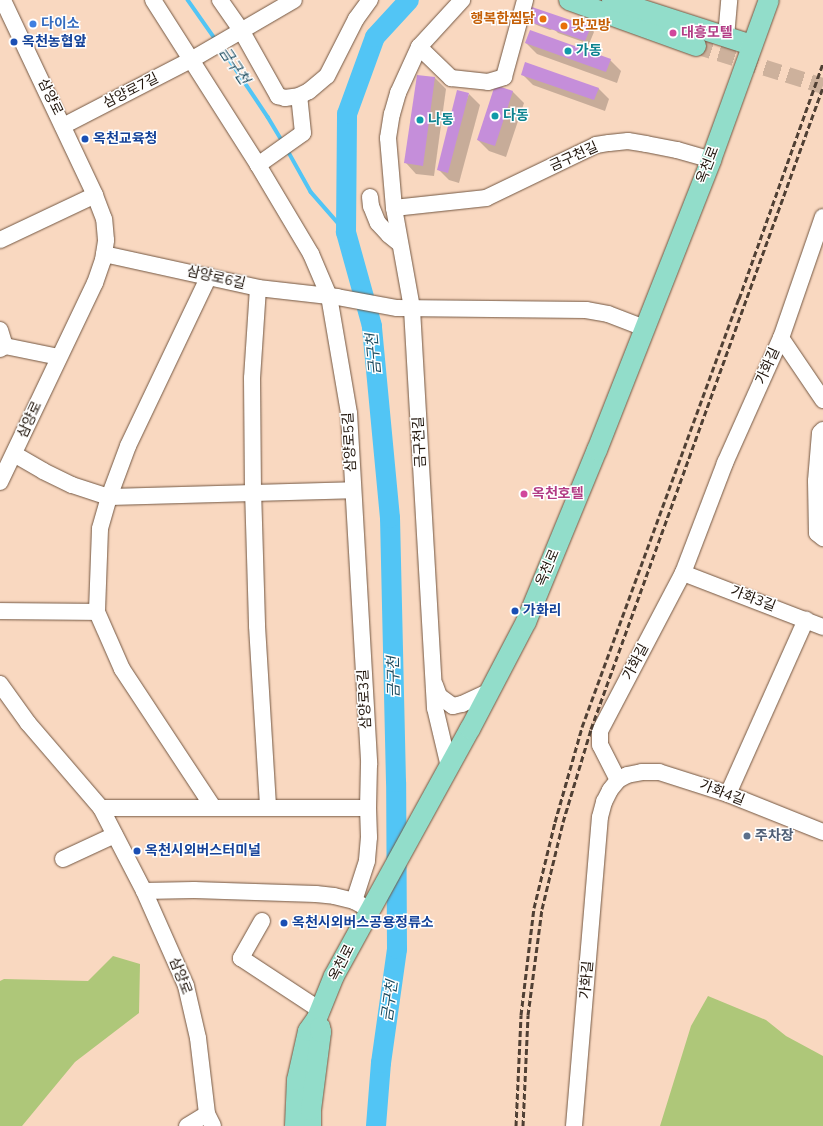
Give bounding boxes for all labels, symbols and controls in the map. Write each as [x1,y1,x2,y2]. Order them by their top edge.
place label: 행복한찜닭 [471,11,535,27]
marker: 행복한찜닭 [538,14,548,24]
place label: 다이소 [41,16,80,32]
place label: 맛꼬방 [572,18,611,34]
marker: 다이소 [28,19,38,29]
marker: 맛꼬방 [559,21,569,31]
place label: 대흥모텔 [681,25,733,41]
marker: 대흥모텔 [668,28,678,38]
place label: 옥천농협앞 [22,34,86,50]
marker: 옥천농협앞 [9,37,19,47]
place label: 가동 [576,43,602,59]
water label: 금구천 [215,44,253,88]
marker: 가동 [563,46,573,56]
street label: 삼양로7길 [100,70,162,112]
street label: 삼양로 [34,76,66,118]
place label: 다동 [503,108,529,124]
marker: 다동 [490,111,500,121]
place label: 나동 [428,112,454,128]
marker: 나동 [415,115,425,125]
place label: 옥천교육청 [93,131,157,147]
marker: 옥천교육청 [80,134,90,144]
street label: 금구천길 [547,139,601,175]
street label: 옥천로 [693,144,723,186]
street label: 삼양로6길 [185,263,247,293]
water label: 금구천 [363,333,385,375]
street label: 가화길 [752,345,784,387]
street label: 삼양로 [14,399,46,441]
street label: 삼양로5길 [340,412,360,472]
street label: 금구천길 [410,416,430,468]
place label: 옥천호텔 [532,486,584,502]
marker: 옥천호텔 [519,489,529,499]
street label: 옥천로 [533,547,563,589]
street label: 가화3길 [728,583,778,615]
place label: 가화리 [523,603,562,619]
marker: 가화리 [510,606,520,616]
street label: 가화길 [620,641,652,683]
water label: 금구천 [385,656,403,698]
street label: 삼양로3길 [355,669,375,729]
street label: 가화4길 [697,777,747,809]
place label: 주차장 [755,828,794,844]
marker: 주차장 [742,831,752,841]
place label: 옥천시외버스터미널 [145,843,261,859]
marker: 옥천시외버스터미널 [132,846,142,856]
place label: 옥천시외버스공용정류소 [292,915,434,931]
marker: 옥천시외버스공용정류소 [279,918,289,928]
street label: 옥천로 [326,942,358,984]
street label: 삼양로 [165,955,195,997]
street label: 가화길 [577,960,597,1000]
water label: 금구천 [378,979,402,1023]

